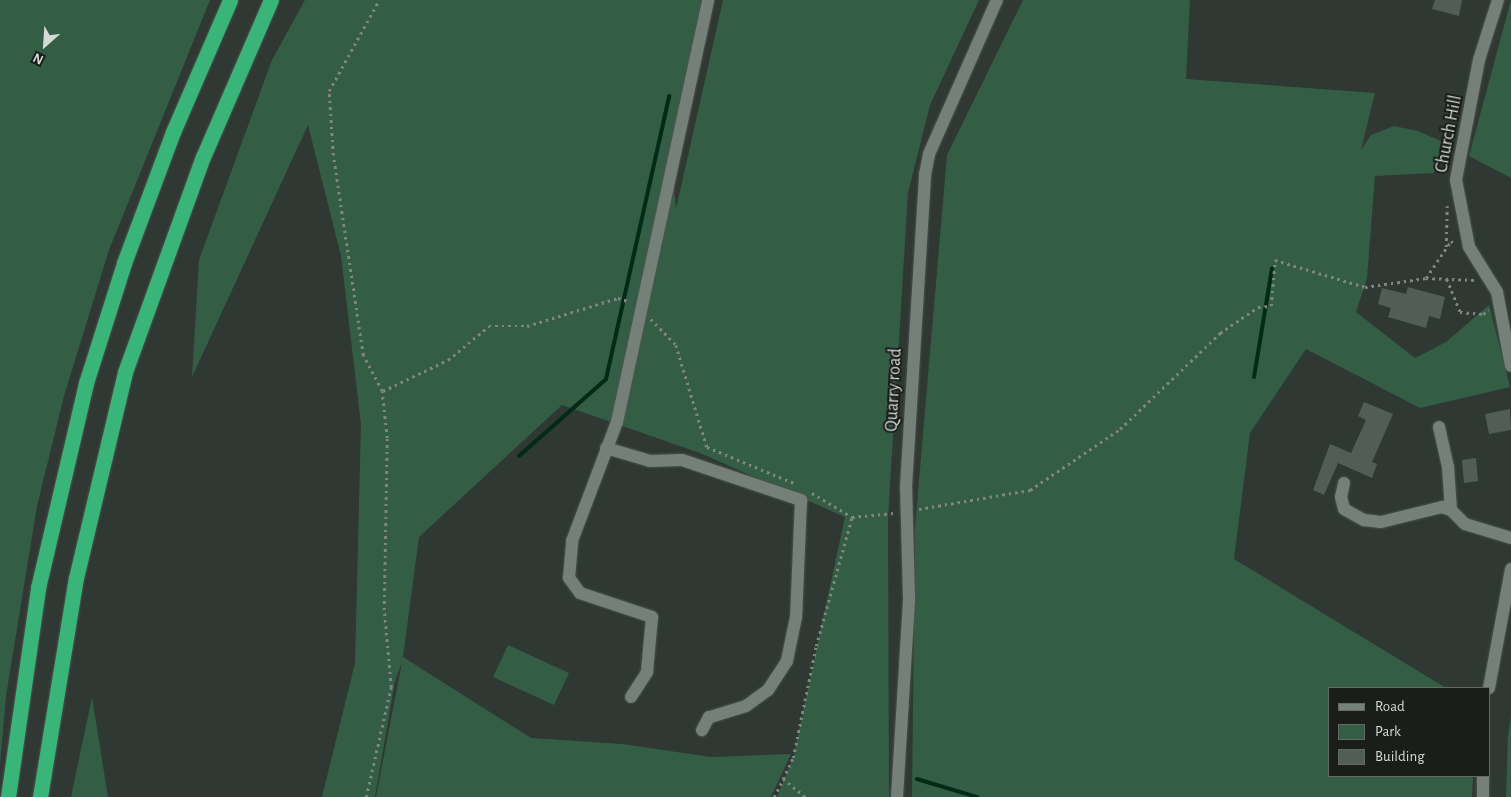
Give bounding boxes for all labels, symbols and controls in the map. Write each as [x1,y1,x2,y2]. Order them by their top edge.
north arrow [20,20,70,70]
text: N [31,50,46,67]
street label: Church Hill [1431,93,1467,175]
street label: Quarry road [881,348,907,432]
legend [1328,687,1491,777]
text: Road [1375,699,1405,714]
text: Park [1375,724,1401,739]
text: Building [1375,749,1425,764]

